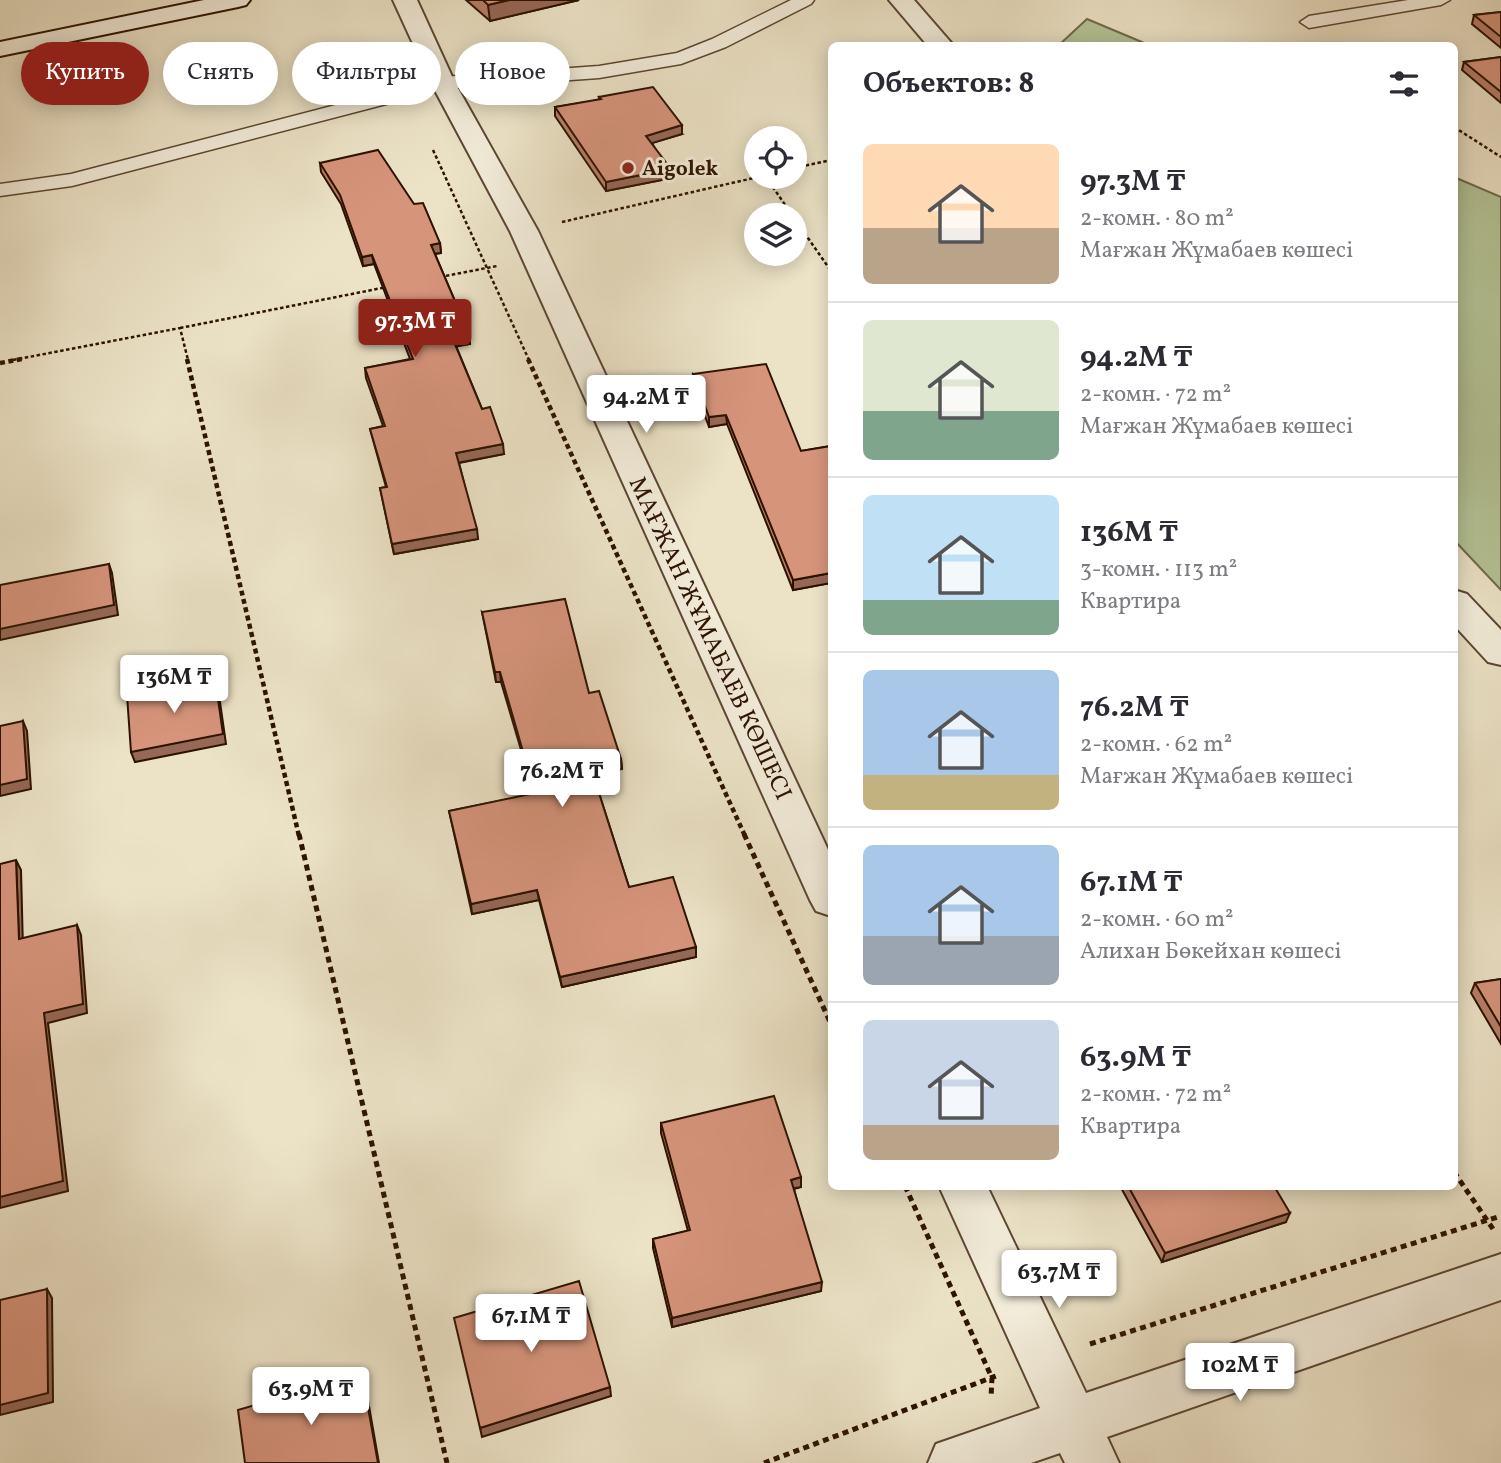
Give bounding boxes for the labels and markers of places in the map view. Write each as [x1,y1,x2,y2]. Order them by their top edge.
place label: Aigolek [642,155,719,184]
marker: Aigolek [620,160,636,176]
pin: 97.3M ₸ [350,300,480,359]
pin: 94.2M ₸ [581,376,711,435]
pin: 136M ₸ [117,656,231,715]
pin: 76.2M ₸ [497,750,627,809]
pin: 63.7M ₸ [994,1250,1124,1310]
pin: 67.1M ₸ [466,1294,596,1354]
pin: 102M ₸ [1183,1344,1297,1403]
pin: 63.9M ₸ [246,1368,376,1427]

